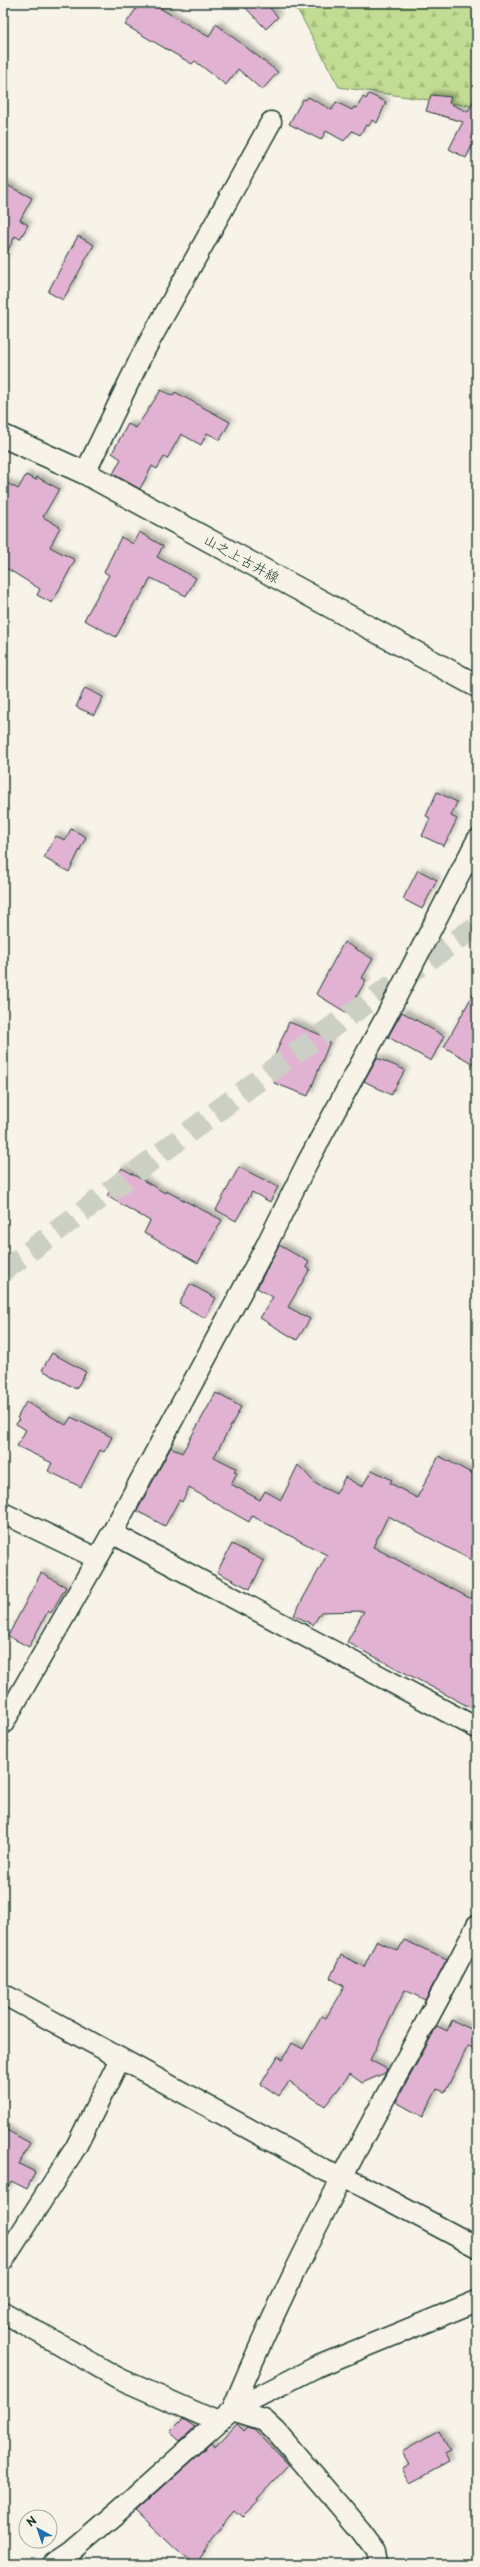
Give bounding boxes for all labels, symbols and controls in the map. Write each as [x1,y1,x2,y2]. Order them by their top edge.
street label: 山之上古井線 [200,528,284,588]
north arrow [18,2509,58,2549]
text: N [22,2511,40,2530]

